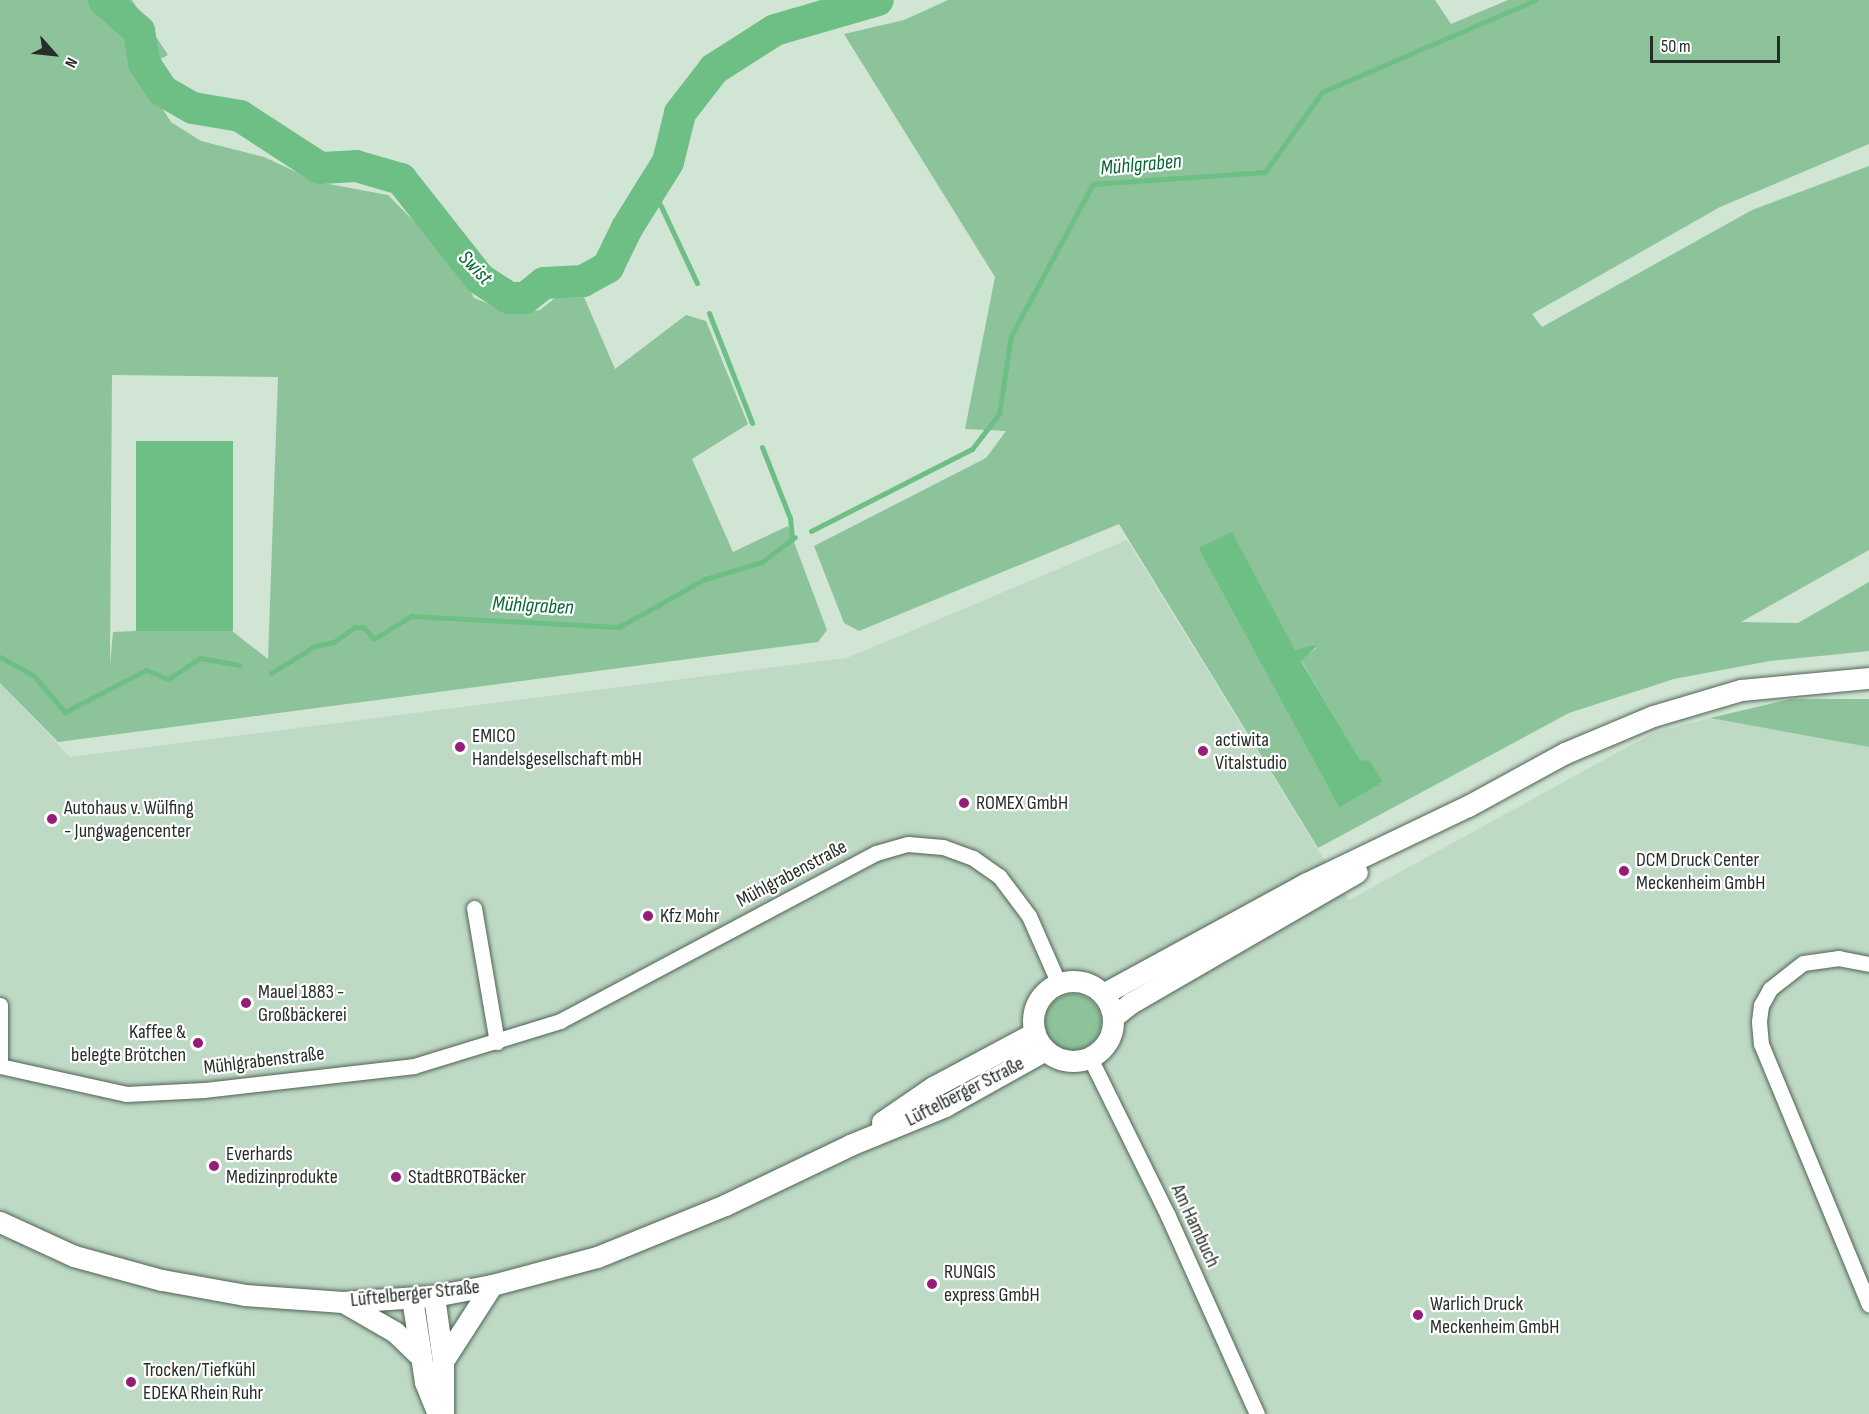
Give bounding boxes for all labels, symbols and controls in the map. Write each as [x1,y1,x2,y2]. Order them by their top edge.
north arrow [24,24,84,84]
scale bar [1653,24,1784,62]
text: 50 m [1661,36,1691,57]
text: N [60,54,81,71]
water label: Mühlgraben [1099,149,1183,181]
water label: Swist [453,246,497,290]
water label: Mühlgraben [492,591,574,621]
place label: EMICO Handelsgesellschaft mbH [472,724,642,771]
place label: actiwita Vitalstudio [1215,728,1287,775]
marker: EMICO Handelsgesellschaft mbH [453,740,467,754]
marker: actiwita Vitalstudio [1196,744,1210,758]
place label: ROMEX GmbH [976,791,1068,815]
place label: Autohaus v. Wülfing - Jungwagencenter [64,796,194,843]
marker: ROMEX GmbH [957,796,971,810]
marker: Autohaus v. Wülfing - Jungwagencenter [45,812,59,826]
street label: Mühlgrabenstraße [733,835,851,913]
place label: DCM Druck Center Meckenheim GmbH [1636,848,1765,895]
marker: DCM Druck Center Meckenheim GmbH [1617,864,1631,878]
place label: Kfz Mohr [660,904,719,928]
marker: Kfz Mohr [641,909,655,923]
place label: Mauel 1883 - Großbäckerei [258,980,347,1027]
marker: Mauel 1883 - Großbäckerei [239,996,253,1010]
place label: Kaffee & belegte Brötchen [71,1020,186,1067]
marker: Kaffee & belegte Brötchen [191,1036,205,1050]
street label: Mühlgrabenstraße [202,1042,326,1080]
street label: Lüftelberger Straße [902,1052,1028,1132]
place label: Everhards Medizinprodukte [226,1142,338,1189]
marker: Everhards Medizinprodukte [207,1159,221,1173]
place label: StadtBROTBäcker [408,1165,526,1189]
marker: StadtBROTBäcker [389,1170,403,1184]
street label: Am Hambuch [1165,1181,1225,1271]
place label: RUNGIS express GmbH [944,1260,1040,1307]
street label: Lüftelberger Straße [349,1275,481,1313]
marker: RUNGIS express GmbH [925,1277,939,1291]
place label: Warlich Druck Meckenheim GmbH [1430,1292,1559,1339]
marker: Warlich Druck Meckenheim GmbH [1411,1308,1425,1322]
place label: Trocken/Tiefkühl EDEKA Rhein Ruhr [143,1358,263,1405]
marker: Trocken/Tiefkühl EDEKA Rhein Ruhr [124,1375,138,1389]

